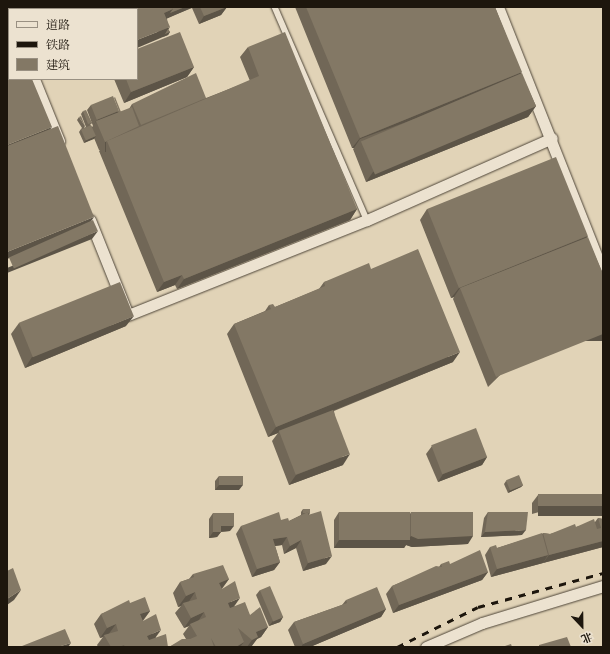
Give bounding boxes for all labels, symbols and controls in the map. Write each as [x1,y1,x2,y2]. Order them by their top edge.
legend [8,8,138,80]
text: 道路 [46,18,70,33]
text: 铁路 [46,38,70,53]
text: 建筑 [46,58,70,73]
north arrow [562,606,602,646]
text: 北 [579,630,594,646]

